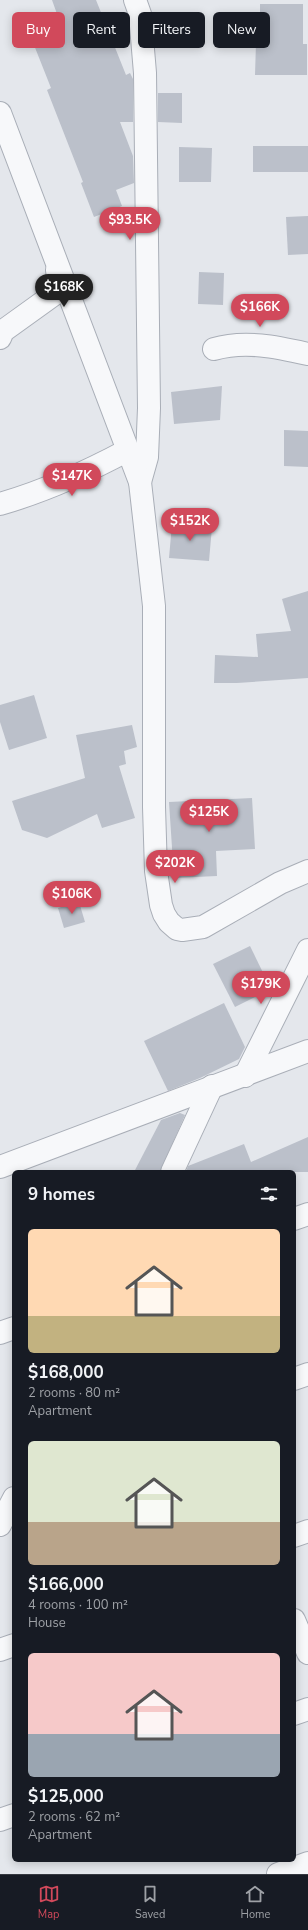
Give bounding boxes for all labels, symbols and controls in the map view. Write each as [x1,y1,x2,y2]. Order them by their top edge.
chip: Buy [12,12,65,48]
chip: Rent [73,12,130,48]
chip: Filters [138,12,205,48]
chip: New [213,12,270,48]
pin: $93.5K [97,207,163,241]
text: $93.5K [108,211,152,229]
pin: $168K [36,274,92,308]
text: $168K [44,278,84,296]
pin: $166K [232,294,288,328]
text: $166K [240,298,280,316]
pin: $147K [44,463,100,497]
text: $147K [52,467,92,485]
pin: $152K [162,508,218,542]
text: $152K [170,512,210,530]
pin: $125K [181,799,237,833]
text: $125K [189,803,229,821]
pin: $202K [147,850,203,884]
text: $202K [155,854,195,872]
pin: $106K [44,881,100,915]
text: $106K [52,885,92,903]
pin: $179K [233,971,289,1005]
text: $179K [241,975,281,993]
text: 9 homes [28,1183,95,1206]
icon: filters [258,1183,280,1205]
icon: home [118,1255,190,1327]
text: $168,000 [28,1361,104,1384]
text: 2 rooms · 80 m² [28,1384,120,1402]
text: Apartment [28,1402,91,1420]
icon: home [118,1467,190,1539]
text: $166,000 [28,1573,104,1596]
text: 4 rooms · 100 m² [28,1596,128,1614]
text: House [28,1614,66,1632]
icon: home [118,1679,190,1751]
text: $125,000 [28,1785,104,1808]
text: 2 rooms · 62 m² [28,1808,120,1826]
text: Apartment [28,1826,91,1844]
tab: Map [38,1883,60,1922]
tab: Saved [135,1883,165,1922]
tab: Home [241,1883,270,1922]

